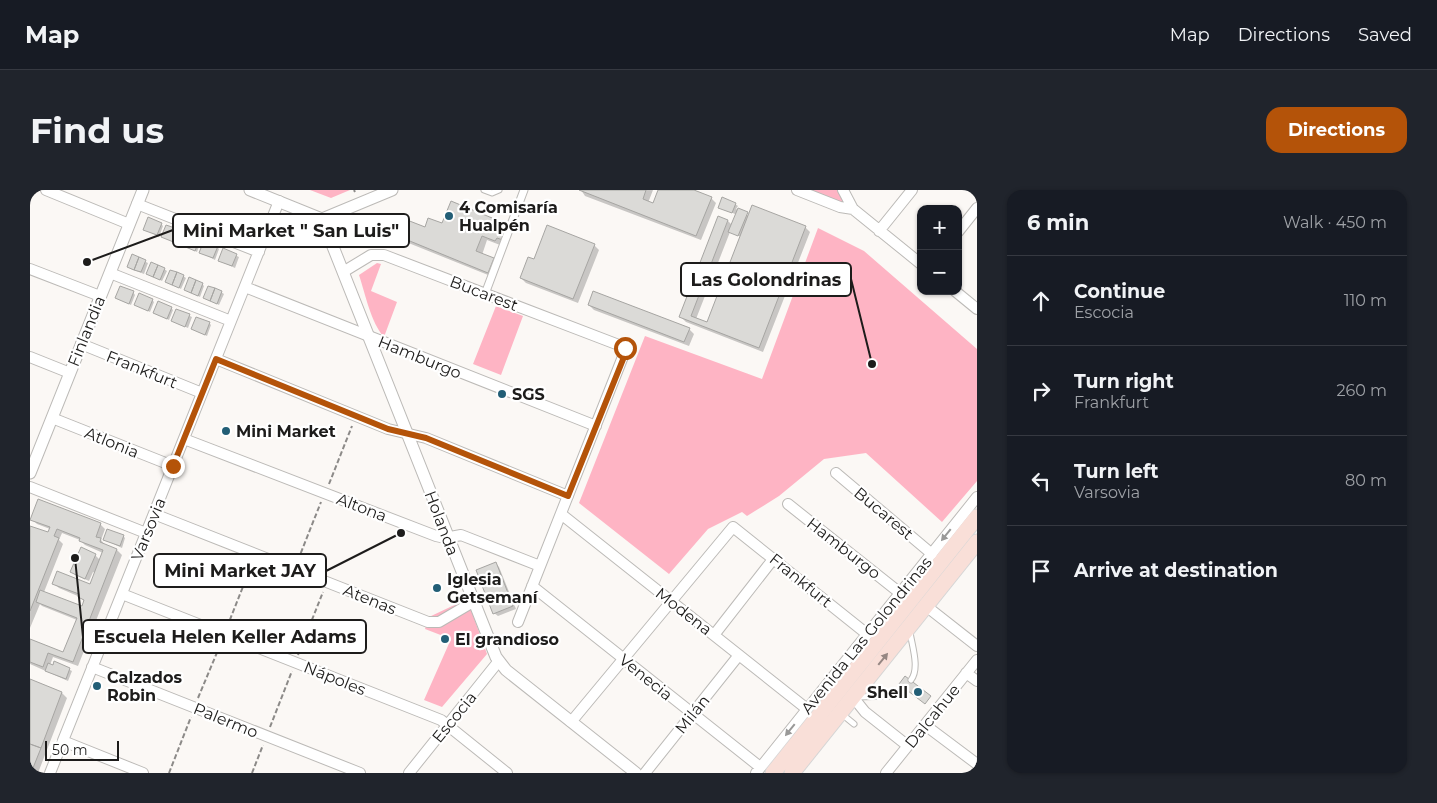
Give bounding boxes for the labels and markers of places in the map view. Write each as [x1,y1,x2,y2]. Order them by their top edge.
place label: 4 Comisaría Hualpén [459,198,558,235]
marker: 4 Comisaría Hualpén [443,210,455,222]
callout: Mini Market " San Luis" [173,214,409,247]
callout: Las Golondrinas [681,263,851,296]
place label: SGS [512,385,545,404]
marker: SGS [496,388,508,400]
place label: Mini Market [236,422,336,441]
marker: Mini Market [220,425,232,437]
callout: Mini Market JAY [154,554,326,587]
place label: Iglesia Getsemaní [447,570,539,607]
marker: Iglesia Getsemaní [431,582,443,594]
callout: Escuela Helen Keller Adams [83,620,366,653]
place label: El grandioso [455,630,559,649]
marker: El grandioso [439,633,451,645]
place label: Calzados Robin [107,668,182,705]
marker: Calzados Robin [91,680,103,692]
place label: Shell [867,683,908,702]
marker: Shell [912,686,924,698]

